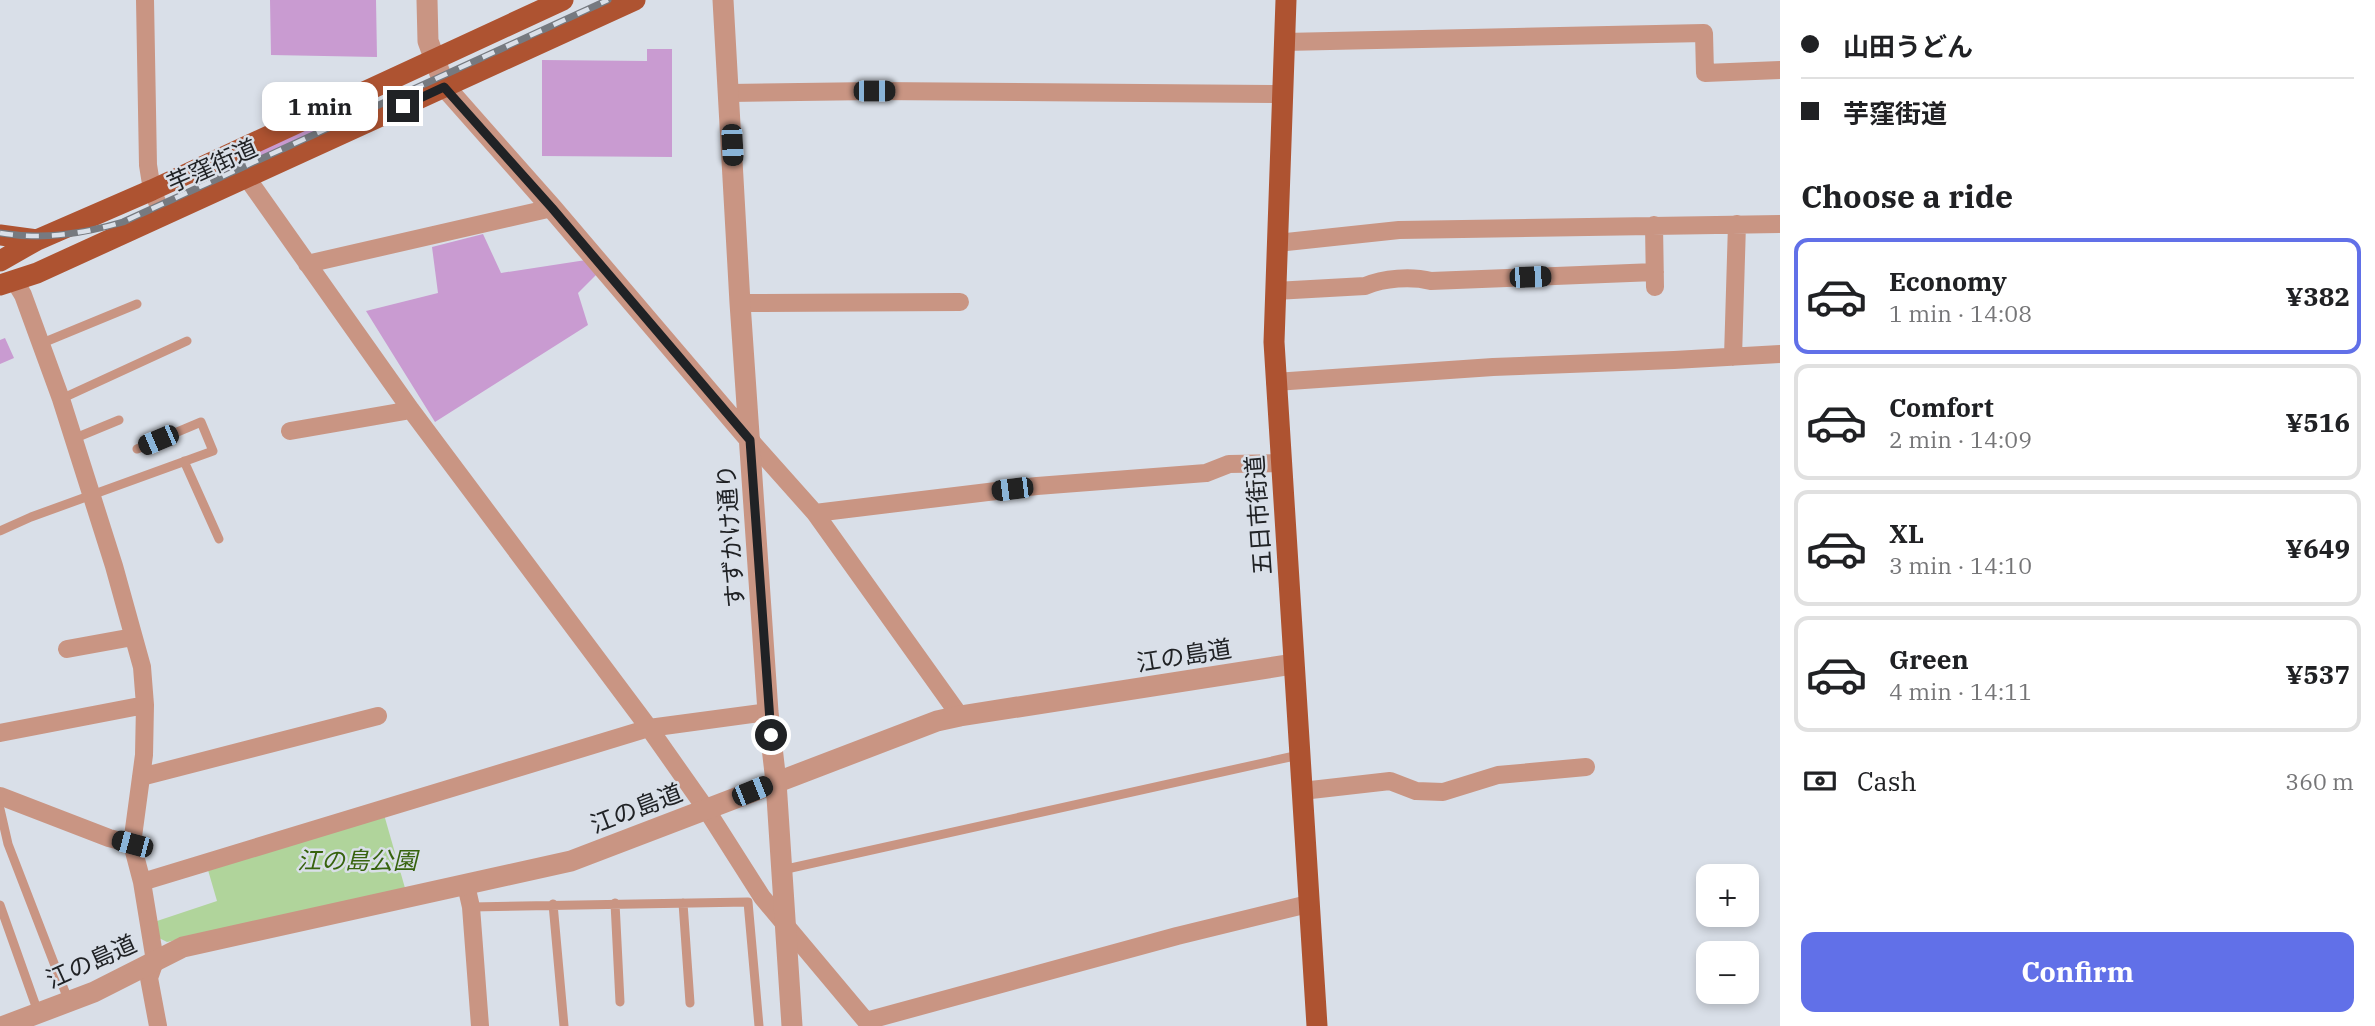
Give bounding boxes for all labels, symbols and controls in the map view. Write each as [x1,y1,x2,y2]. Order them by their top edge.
text: 山田うどん [1843,29,1973,63]
car [854,81,896,102]
callout: 1 min [263,82,378,130]
route end [387,90,419,122]
text: 1 min [288,91,352,121]
text: 芋窪街道 [1843,96,1947,130]
car [721,123,744,167]
street label: 芋窪街道 [162,131,262,199]
text: Choose a ride [1801,175,2013,217]
text: Economy [1889,264,2007,298]
icon: car [1805,265,1868,328]
car [1509,266,1552,288]
text: ¥382 [2285,279,2350,313]
text: 1 min · 14:08 [1889,298,2032,328]
text: Comfort [1889,390,1994,424]
icon: car [1805,391,1868,454]
text: ¥516 [2285,405,2350,439]
car [135,422,182,458]
text: 2 min · 14:09 [1889,424,2032,454]
street label: 五日市街道 [1238,454,1278,576]
street label: すずかけ通り [709,463,751,609]
car [990,476,1035,502]
text: XL [1889,516,1924,550]
icon: car [1805,517,1868,580]
text: ¥649 [2285,531,2350,565]
text: 3 min · 14:10 [1889,550,2032,580]
street label: 江の島道 [1134,632,1234,678]
text: Green [1889,642,1969,676]
icon: car [1805,643,1868,706]
text: ¥537 [2285,657,2350,691]
text: 4 min · 14:11 [1889,676,2032,706]
route start [755,719,787,751]
icon: cash [1801,762,1839,800]
text: Cash [1857,764,1917,798]
text: 360 m [2285,766,2354,796]
car [729,773,776,809]
street label: 江の島道 [585,776,687,840]
car [109,828,156,860]
park label: 江の島公園 [297,844,420,876]
map controls [1696,864,1759,1004]
button: + [1696,864,1759,927]
street label: 江の島道 [41,927,141,995]
button: Confirm [1801,932,2354,1012]
button: − [1696,941,1759,1004]

